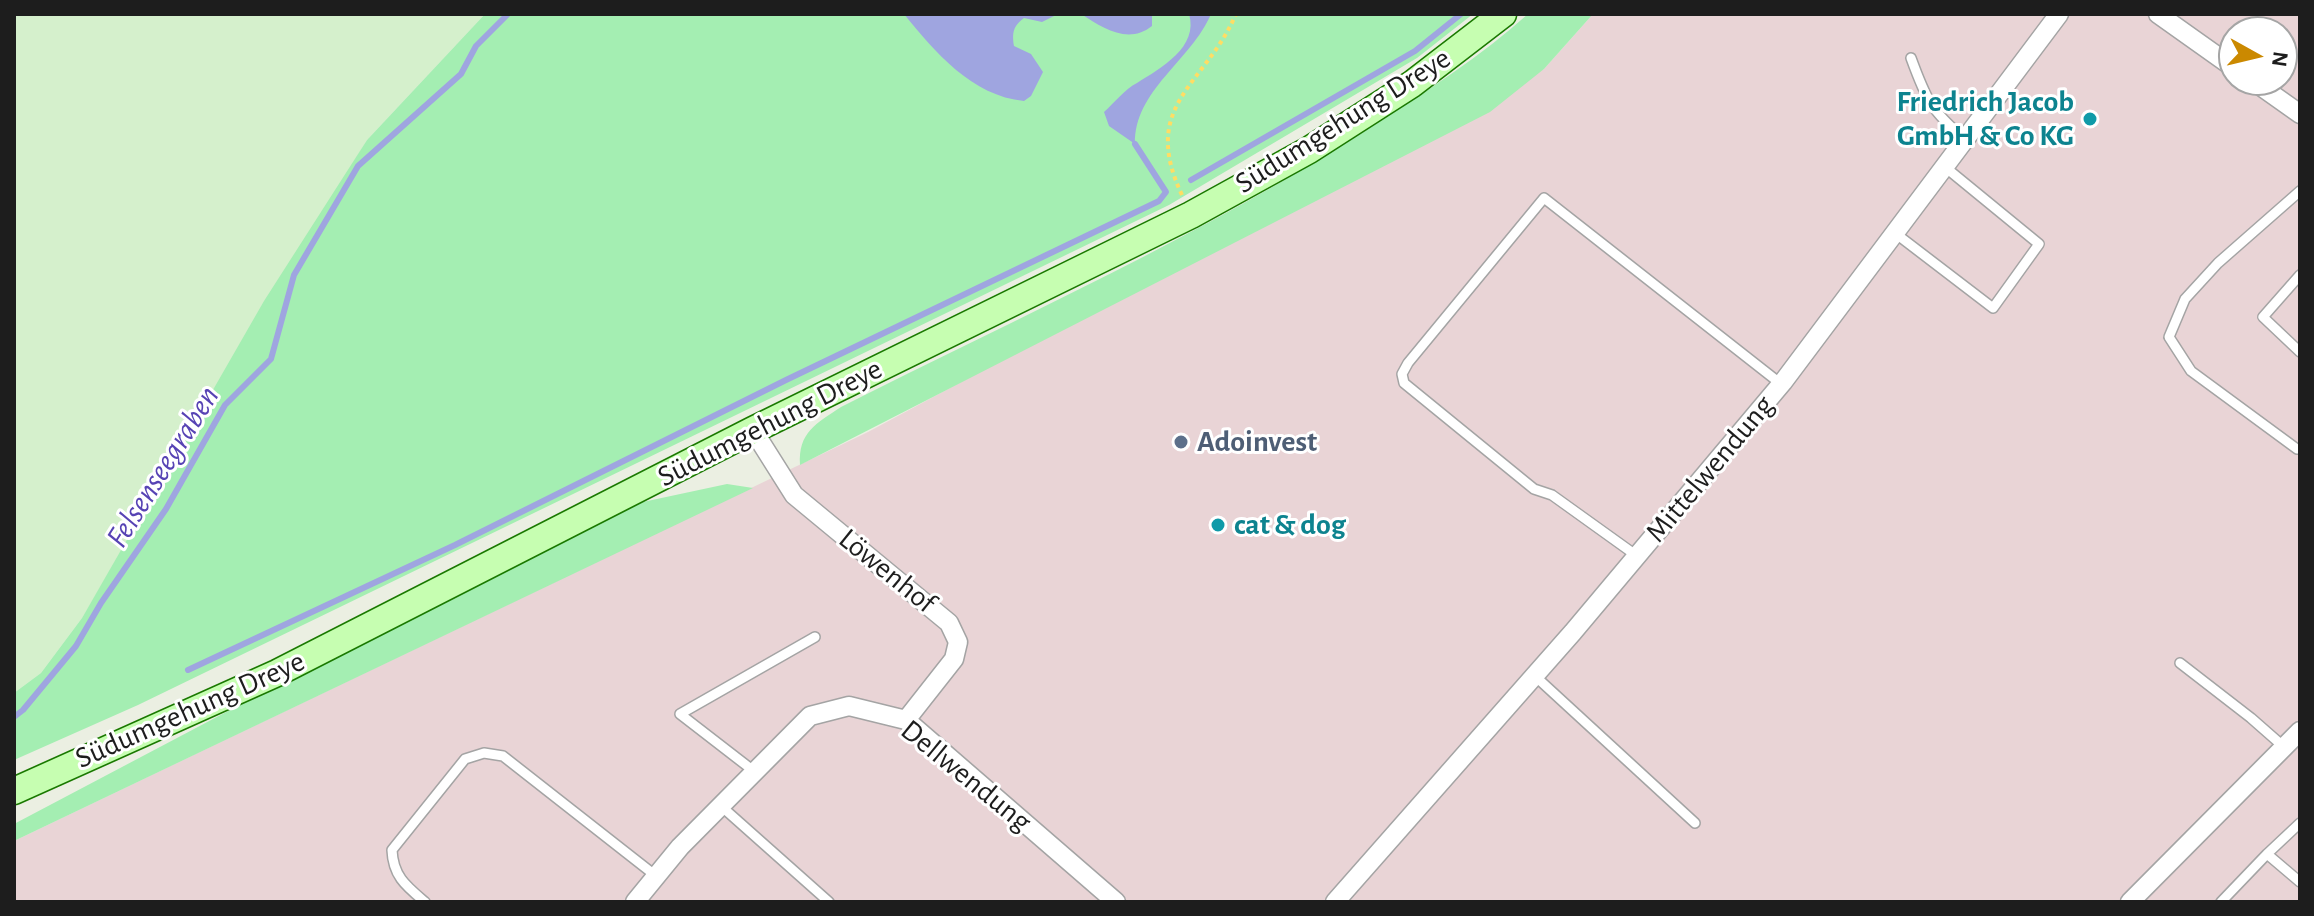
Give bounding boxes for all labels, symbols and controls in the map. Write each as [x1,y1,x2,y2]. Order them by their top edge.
north arrow [2218,16,2298,96]
street label: Südumgehung Dreye [1229,40,1457,202]
text: N [2268,50,2292,68]
place label: Friedrich Jacob GmbH & Co KG [1897,84,2074,154]
marker: Friedrich Jacob GmbH & Co KG [2081,110,2099,128]
street label: Südumgehung Dreye [652,351,888,495]
water label: Felsenseegraben [98,379,228,555]
street label: Mittelwendung [1638,388,1782,550]
place label: Adoinvest [1197,424,1317,460]
marker: Adoinvest [1172,433,1190,451]
place label: cat & dog [1234,507,1346,543]
marker: cat & dog [1209,516,1227,534]
street label: Löwenhof [831,521,943,621]
street label: Südumgehung Dreye [70,643,310,777]
street label: Dellwendung [893,712,1039,840]

